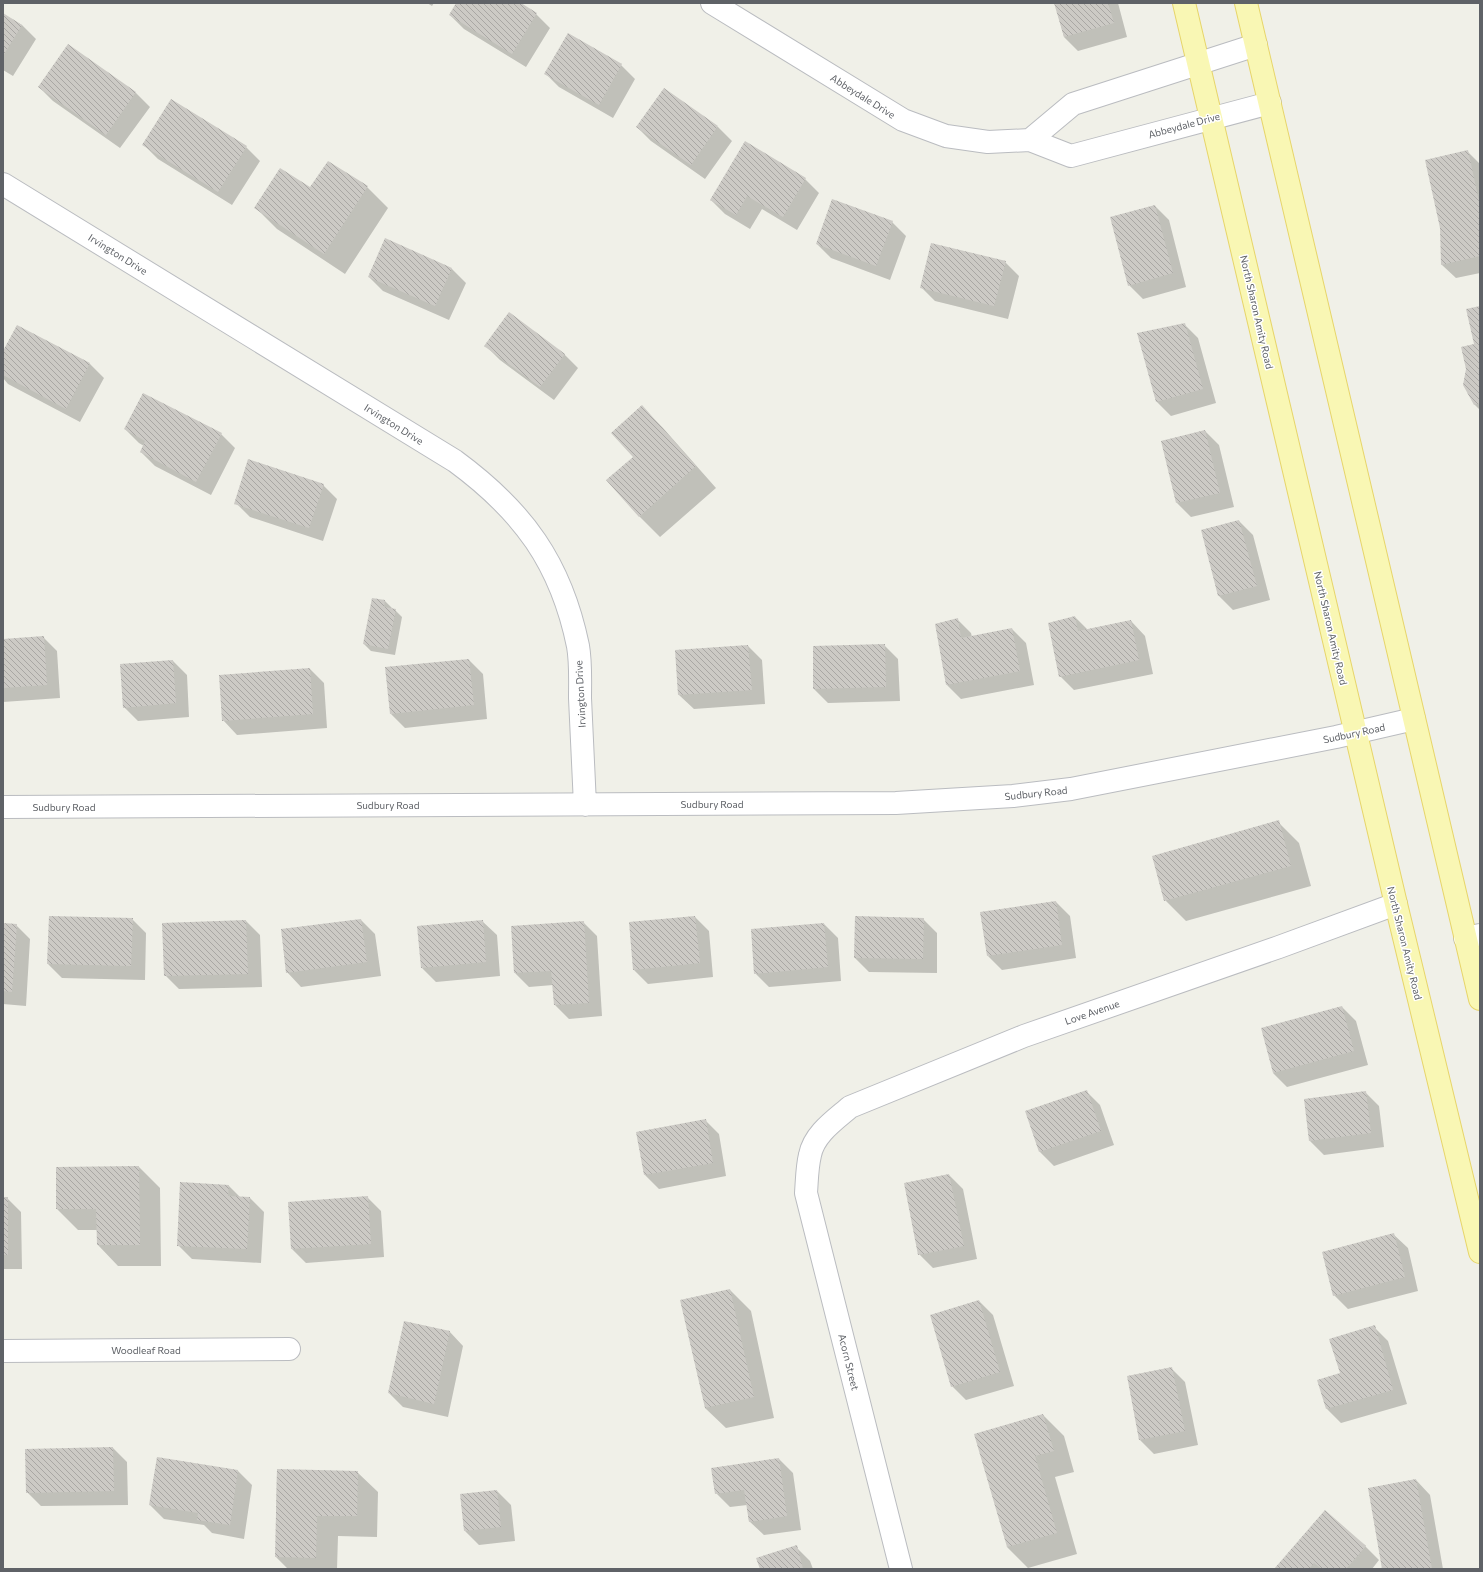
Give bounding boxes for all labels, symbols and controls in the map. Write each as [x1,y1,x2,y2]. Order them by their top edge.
street label: Abbeydale Drive [829,71,897,121]
street label: Abbeydale Drive [1147,110,1221,140]
street label: Irvington Drive [86,231,150,277]
street label: North Sharon Amity Road [1238,254,1276,370]
street label: Irvington Drive [362,401,426,447]
street label: North Sharon Amity Road [1312,570,1350,686]
street label: Irvington Drive [572,660,588,728]
street label: Sudbury Road [1322,721,1386,745]
street label: Sudbury Road [1004,784,1068,802]
street label: Sudbury Road [680,798,744,810]
street label: Sudbury Road [356,799,420,811]
street label: Sudbury Road [32,801,96,813]
street label: North Sharon Amity Road [1385,885,1425,1001]
street label: Love Avenue [1063,997,1121,1027]
street label: Acorn Street [836,1333,862,1391]
street label: Woodleaf Road [111,1344,181,1356]

